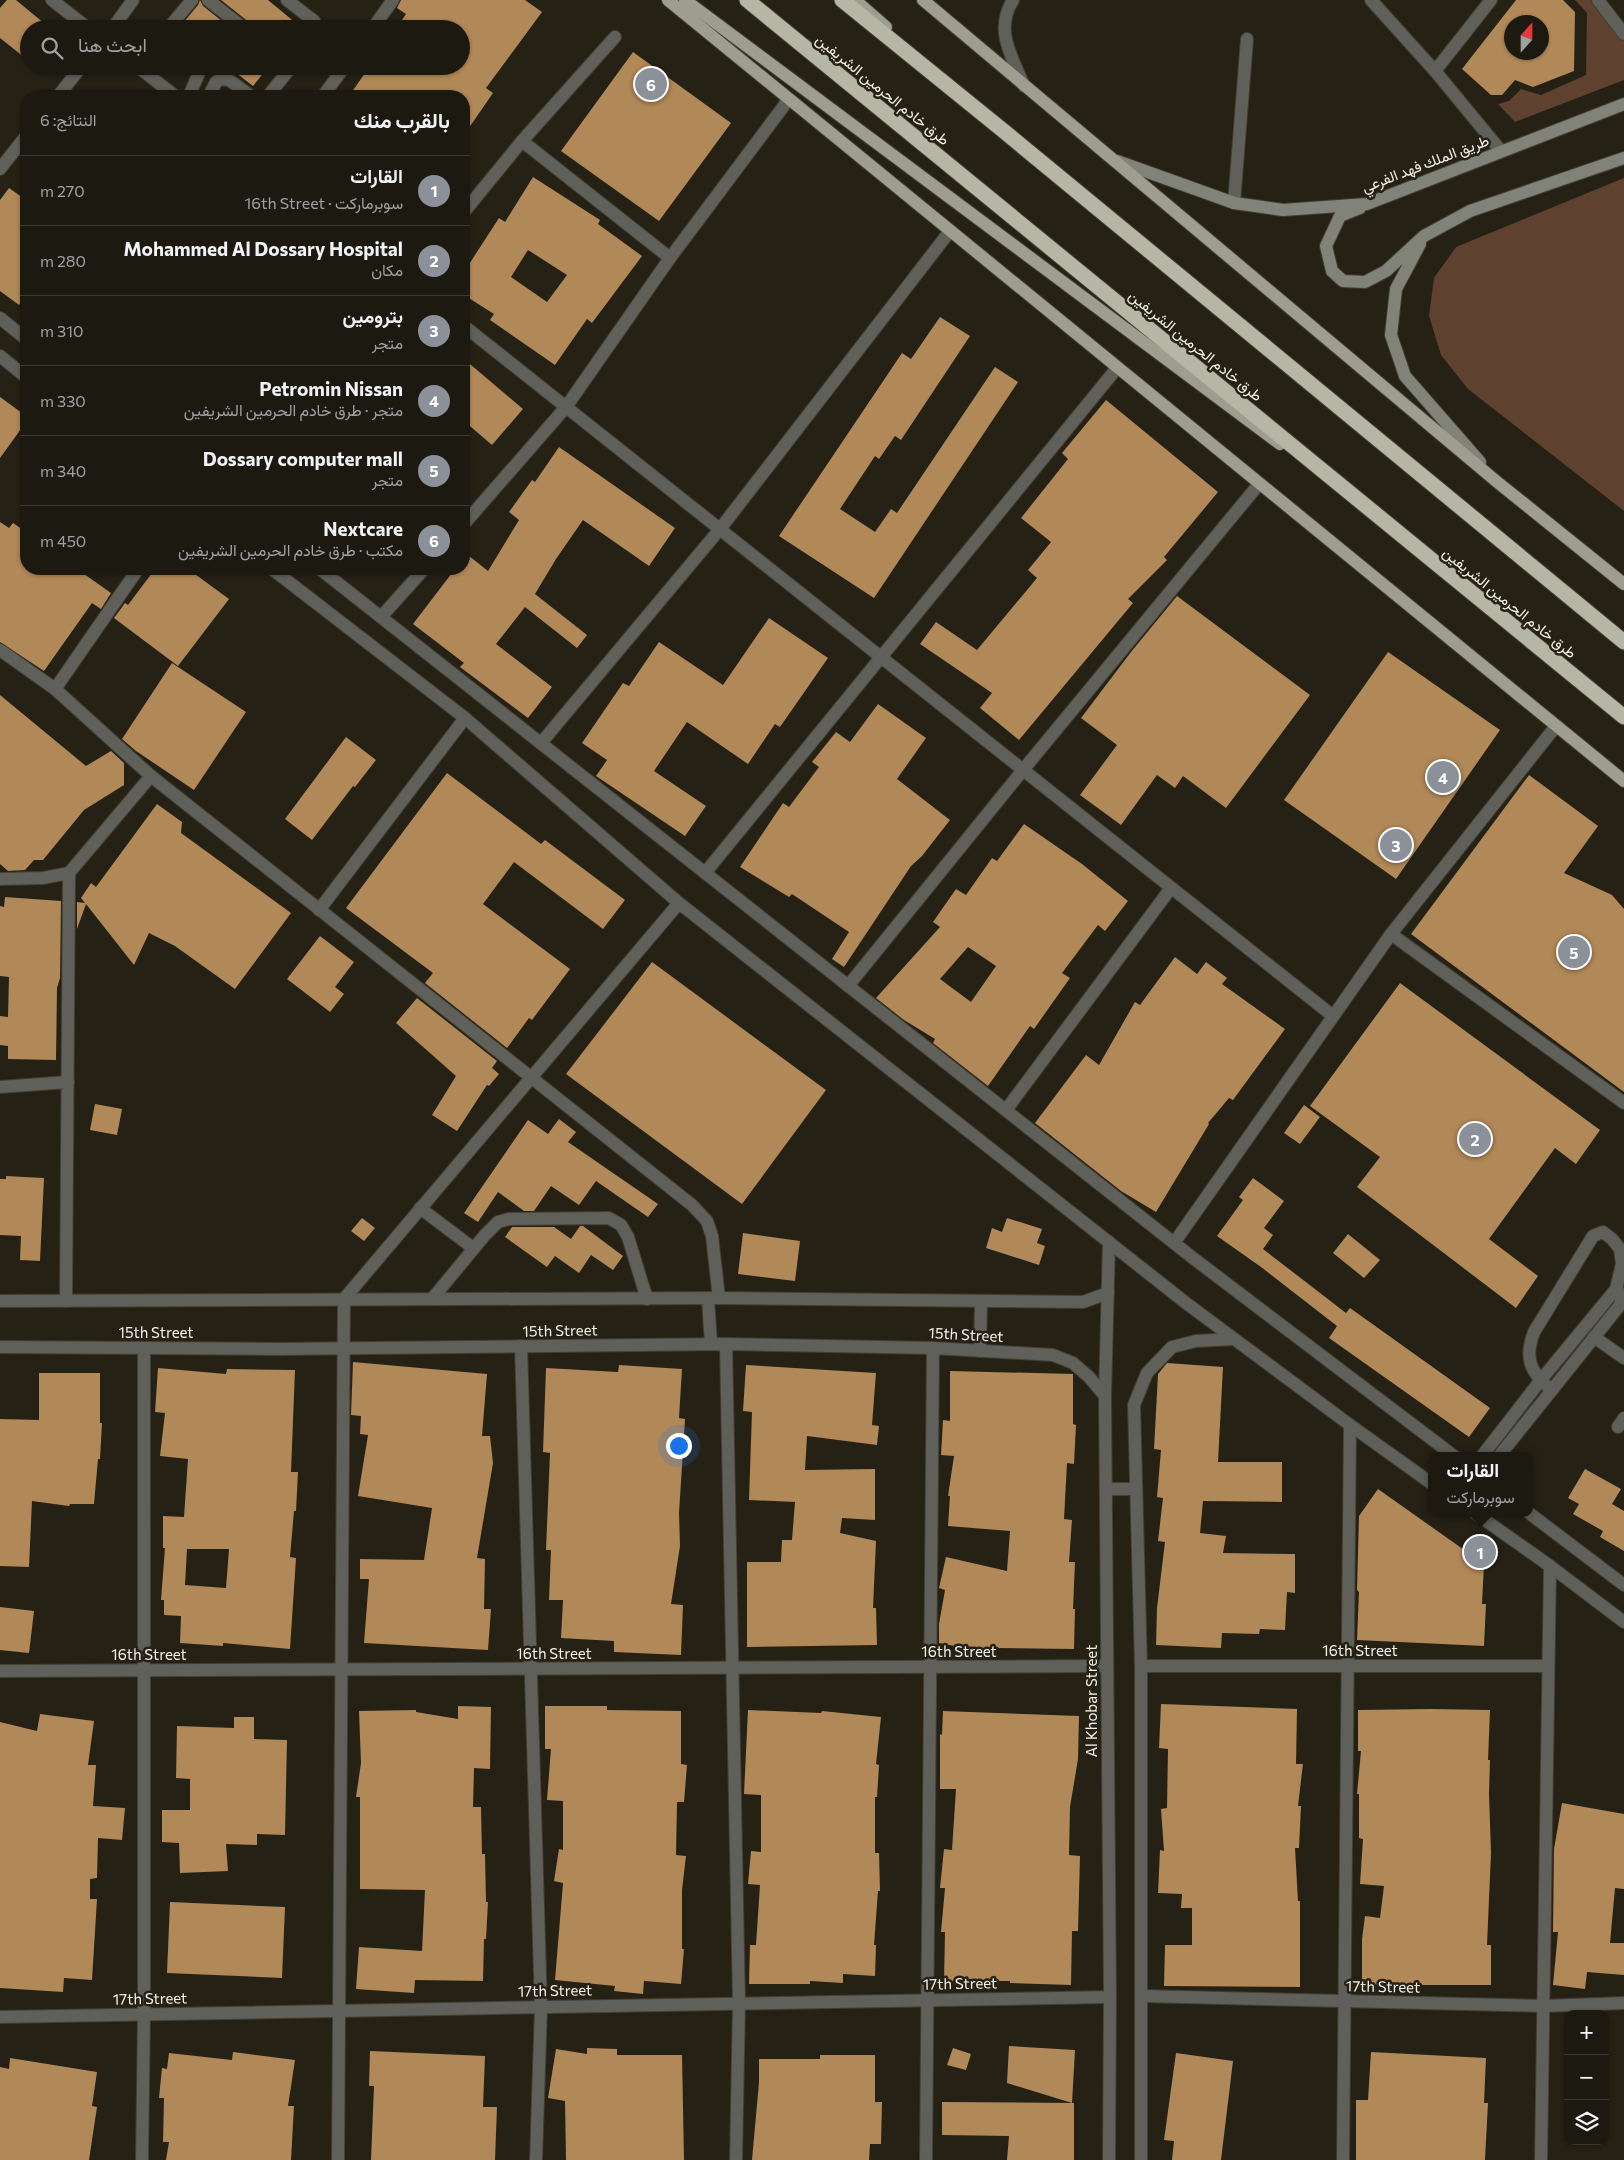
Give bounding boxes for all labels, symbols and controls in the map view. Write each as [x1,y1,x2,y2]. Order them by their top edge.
north arrow [1504,15,1549,60]
search box [20,20,470,75]
street label: طرق خادم الحرمين الشريفين [811,30,954,150]
text: ابحث هنا [78,33,147,56]
icon: search [38,34,66,62]
pin: 6 [635,65,667,103]
text: بالقرب منك [354,107,450,132]
text: النتائج: 6 [40,110,97,129]
street label: طريق الملك فهد الفرعي [1359,130,1493,200]
text: القارات [350,164,403,187]
text: 270 m [40,181,85,200]
text: 1 [430,181,438,200]
text: سوبرماركت · 16th Street [244,193,403,212]
text: Mohammed Al Dossary Hospital [123,237,403,260]
text: 280 m [40,251,86,270]
text: 2 [429,251,439,270]
text: مكان [371,260,403,279]
street label: طرق خادم الحرمين الشريفين [1124,286,1267,406]
text: بترومين [343,304,403,327]
text: 310 m [40,321,83,340]
text: 3 [429,321,439,340]
text: متجر [372,333,403,352]
text: Petromin Nissan [259,377,403,400]
text: 330 m [40,391,86,410]
text: 4 [429,391,439,410]
text: متجر · طرق خادم الحرمين الشريفين [184,400,403,419]
text: Dossary computer mall [203,447,403,470]
text: 340 m [40,461,86,480]
text: 5 [429,461,439,480]
text: متجر [372,470,403,489]
text: Nextcare [323,517,403,540]
text: 450 m [40,531,86,550]
text: 6 [429,531,439,550]
text: مكتب · طرق خادم الحرمين الشريفين [178,540,403,559]
street label: طرق خادم الحرمين الشريفين [1438,543,1581,663]
pin: 4 [1427,758,1459,796]
pin: 3 [1380,826,1412,864]
pin: 5 [1558,933,1590,971]
pin: 2 [1459,1120,1491,1158]
street label: 15th Street [522,1320,598,1340]
street label: 15th Street [118,1323,194,1341]
street label: 15th Street [928,1323,1004,1345]
your location [666,1433,692,1459]
popup [1428,1452,1533,1517]
text: القارات [1446,1458,1499,1481]
text: سوبرماركت [1446,1487,1515,1506]
pin: 1 [1464,1533,1496,1571]
street label: 16th Street [1322,1641,1398,1659]
street label: 16th Street [921,1642,997,1660]
street label: 16th Street [516,1644,592,1662]
street label: 16th Street [111,1645,187,1663]
street label: Al Khobar Street [1082,1645,1100,1757]
street label: 17th Street [923,1973,997,1993]
street label: 17th Street [1346,1976,1420,1996]
street label: 17th Street [518,1980,592,2000]
street label: 17th Street [113,1988,187,2008]
map controls [1564,2010,1609,2145]
button: + [1564,2010,1609,2055]
button: − [1564,2055,1609,2100]
button: layers [1564,2100,1609,2145]

